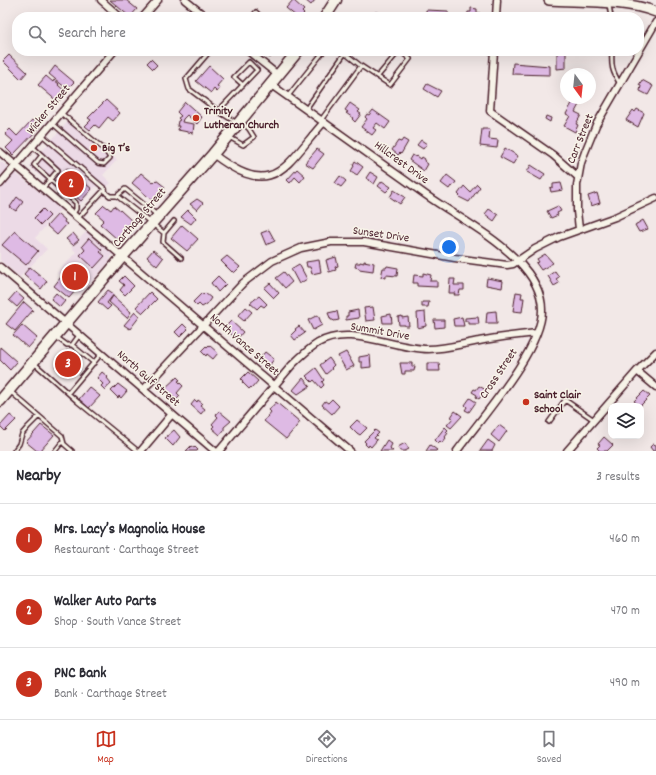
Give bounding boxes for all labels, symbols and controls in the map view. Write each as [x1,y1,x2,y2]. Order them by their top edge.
search box [12,12,644,56]
icon: search [26,23,48,45]
text: Search here [58,23,126,45]
north arrow [560,68,596,104]
street label: Wicker Street [23,81,75,139]
place label: Trinity Lutheran Church [204,103,280,134]
street label: Carr Street [563,111,599,166]
marker: Trinity Lutheran Church [191,113,201,123]
street label: Hillcrest Drive [370,137,432,189]
place label: Big T’s [102,140,130,157]
marker: Big T’s [89,143,99,153]
pin: 2 [58,169,84,199]
street label: Carthage Street [109,184,171,252]
street label: Sunset Drive [352,223,410,247]
your location [439,237,459,257]
pin: 1 [62,262,88,292]
street label: North Vance Street [205,310,283,380]
street label: Summit Drive [349,318,411,346]
street label: Cross Street [476,345,523,403]
street label: North Gulf Street [113,347,184,412]
pin: 3 [55,349,81,379]
place label: Saint Clair School [534,387,581,418]
marker: Saint Clair School [521,397,531,407]
map controls [608,403,644,439]
button: layers [608,403,644,439]
text: Nearby [16,465,60,489]
text: 3 results [596,468,640,487]
text: Mrs. Lacy’s Magnolia House [54,519,205,541]
text: 1 [28,530,30,549]
text: 460 m [609,530,640,549]
text: Restaurant · Carthage Street [54,541,199,560]
text: Walker Auto Parts [54,591,157,613]
text: 2 [26,602,32,621]
text: 470 m [611,602,640,621]
text: Shop · South Vance Street [54,613,181,632]
text: PNC Bank [54,663,106,685]
text: 3 [26,674,32,693]
text: 490 m [610,674,640,693]
text: Bank · Carthage Street [54,685,167,704]
tab: Map [95,728,117,768]
tab: Directions [306,728,348,768]
tab: Saved [537,728,561,768]

